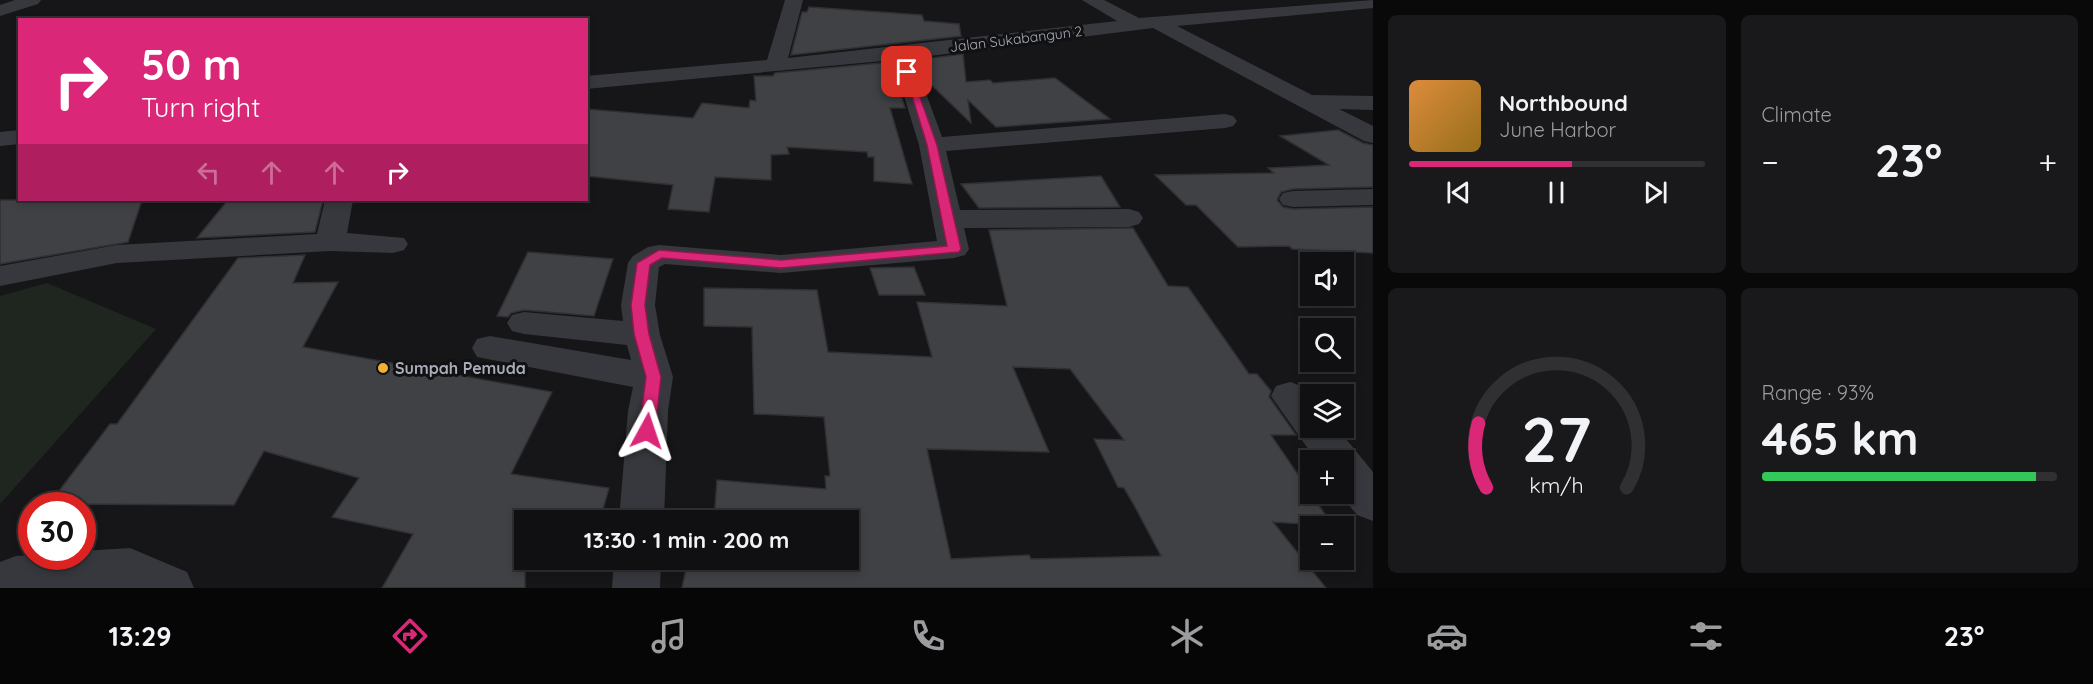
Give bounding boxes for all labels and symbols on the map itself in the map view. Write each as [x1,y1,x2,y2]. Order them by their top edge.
street label: Jalan Sukabangun 2 [949,22,1083,56]
pin [881,46,932,97]
place label: Sumpah Pemuda [395,358,526,378]
marker: Sumpah Pemuda [376,361,390,375]
position arrow [615,399,679,463]
speed limit sign: 30 [18,492,96,570]

